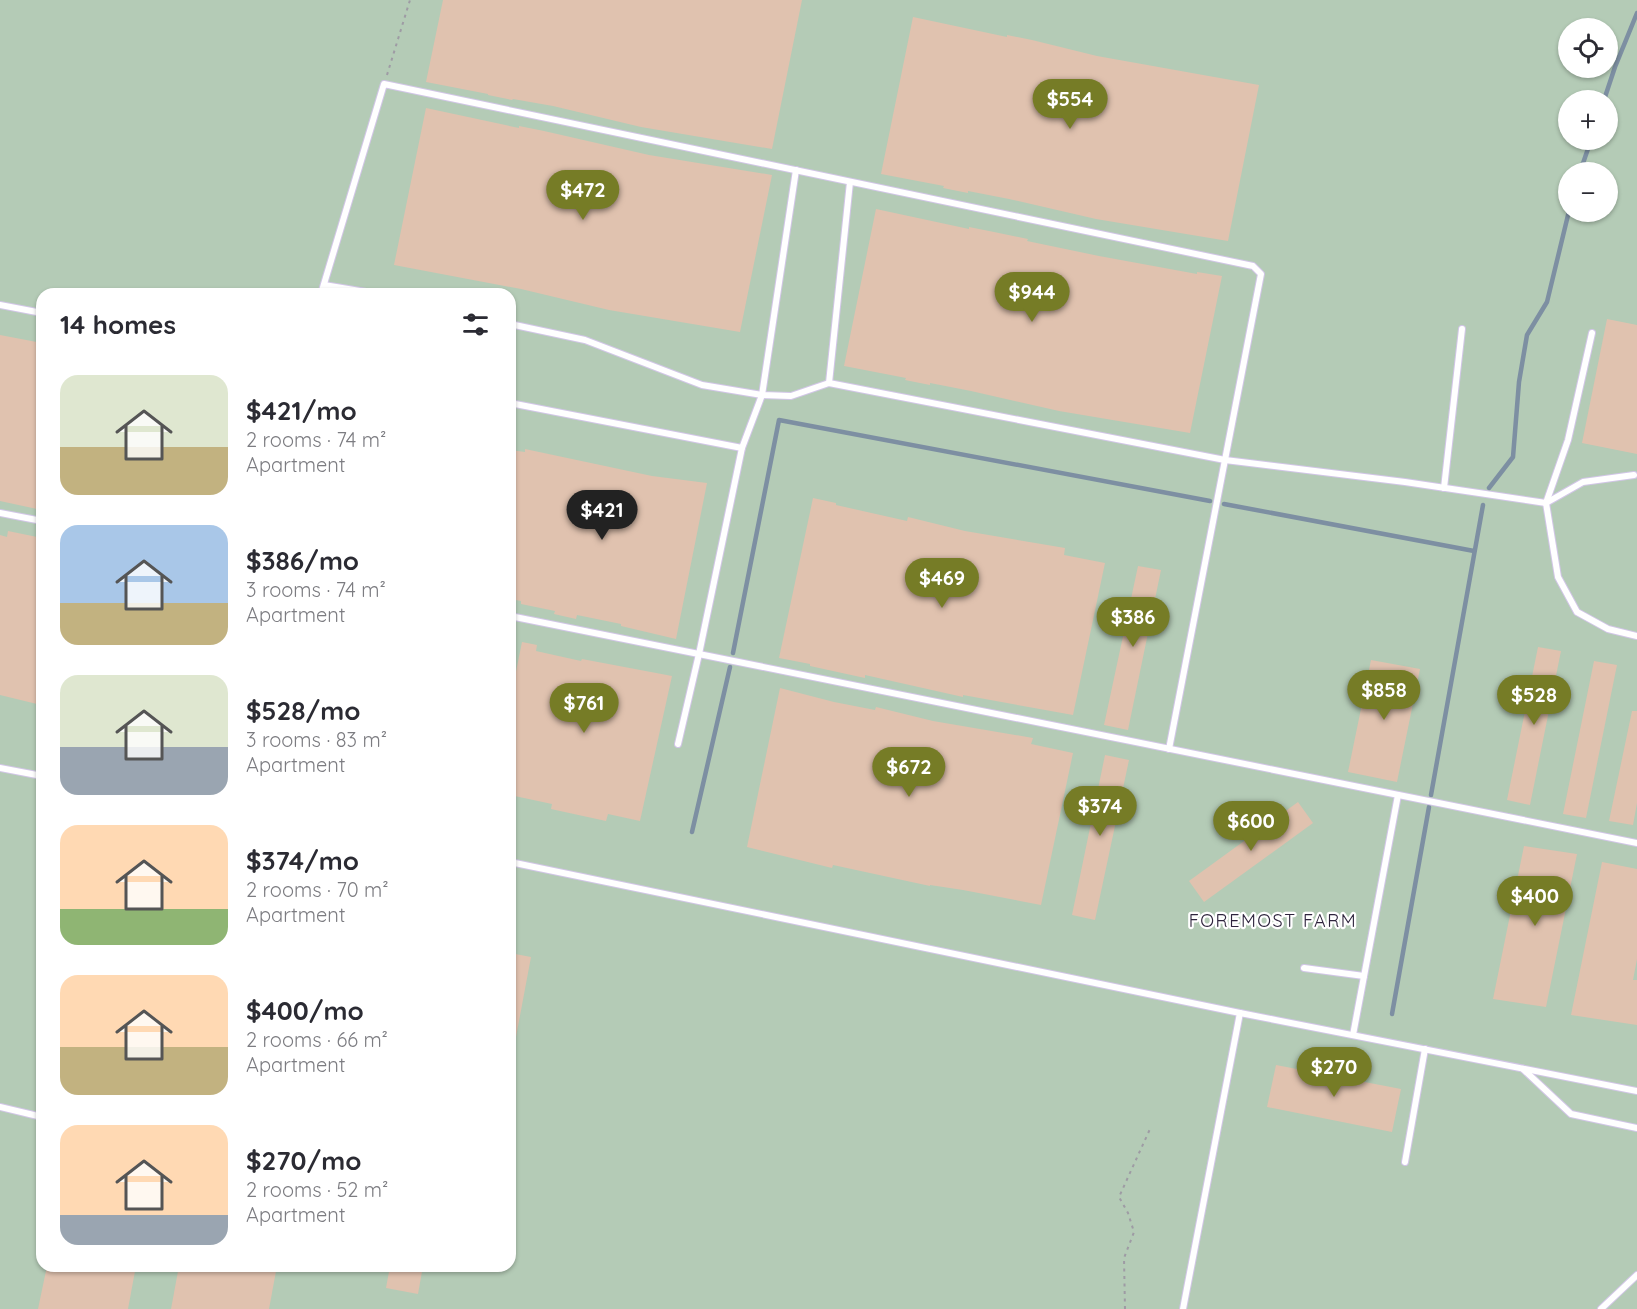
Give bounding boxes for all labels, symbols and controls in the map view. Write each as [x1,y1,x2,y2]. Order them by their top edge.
map controls [1558,18,1618,222]
button: locate [1558,18,1618,78]
pin: $554 [1034,79,1106,130]
text: $554 [1047,86,1093,111]
button: + [1558,90,1618,150]
button: − [1558,162,1618,222]
pin: $472 [547,170,619,221]
text: $472 [560,177,606,202]
pin: $944 [996,272,1068,323]
text: $944 [1009,279,1055,304]
text: 14 homes [60,308,176,341]
icon: filters [459,308,492,341]
text: $421/mo [246,394,357,427]
icon: home [108,399,180,471]
text: 2 rooms · 74 m² [246,427,386,452]
text: Apartment [246,452,346,477]
pin: $421 [566,490,638,541]
text: $421 [581,497,623,522]
text: $386/mo [246,544,359,577]
icon: home [108,549,180,621]
pin: $469 [906,558,978,609]
text: $469 [919,565,965,590]
text: 3 rooms · 74 m² [246,577,386,602]
pin: $386 [1097,597,1169,648]
text: Apartment [246,602,346,627]
text: $386 [1111,604,1155,629]
pin: $858 [1348,670,1420,721]
pin: $528 [1498,675,1570,726]
text: $858 [1361,677,1407,702]
text: $528 [1511,682,1557,707]
pin: $761 [548,683,620,734]
text: $761 [564,690,604,715]
text: $528/mo [246,694,361,727]
icon: home [108,699,180,771]
text: 3 rooms · 83 m² [246,727,387,752]
pin: $672 [873,747,945,798]
text: Apartment [246,752,346,777]
text: $672 [886,754,932,779]
pin: $374 [1064,786,1136,837]
text: $374 [1078,793,1122,818]
pin: $600 [1215,801,1287,852]
text: $600 [1227,808,1275,833]
text: $374/mo [246,844,359,877]
icon: home [108,849,180,921]
pin: $400 [1499,876,1571,927]
text: 2 rooms · 70 m² [246,877,389,902]
text: $400 [1511,883,1559,908]
text: Apartment [246,902,346,927]
district label: FOREMOST FARM [1189,909,1357,932]
text: $400/mo [246,994,364,1027]
icon: home [108,999,180,1071]
text: 2 rooms · 66 m² [246,1027,388,1052]
pin: $270 [1298,1047,1370,1098]
text: Apartment [246,1052,346,1077]
text: $270 [1311,1054,1357,1079]
text: $270/mo [246,1144,362,1177]
icon: home [108,1149,180,1221]
text: 2 rooms · 52 m² [246,1177,388,1202]
text: Apartment [246,1202,346,1227]

